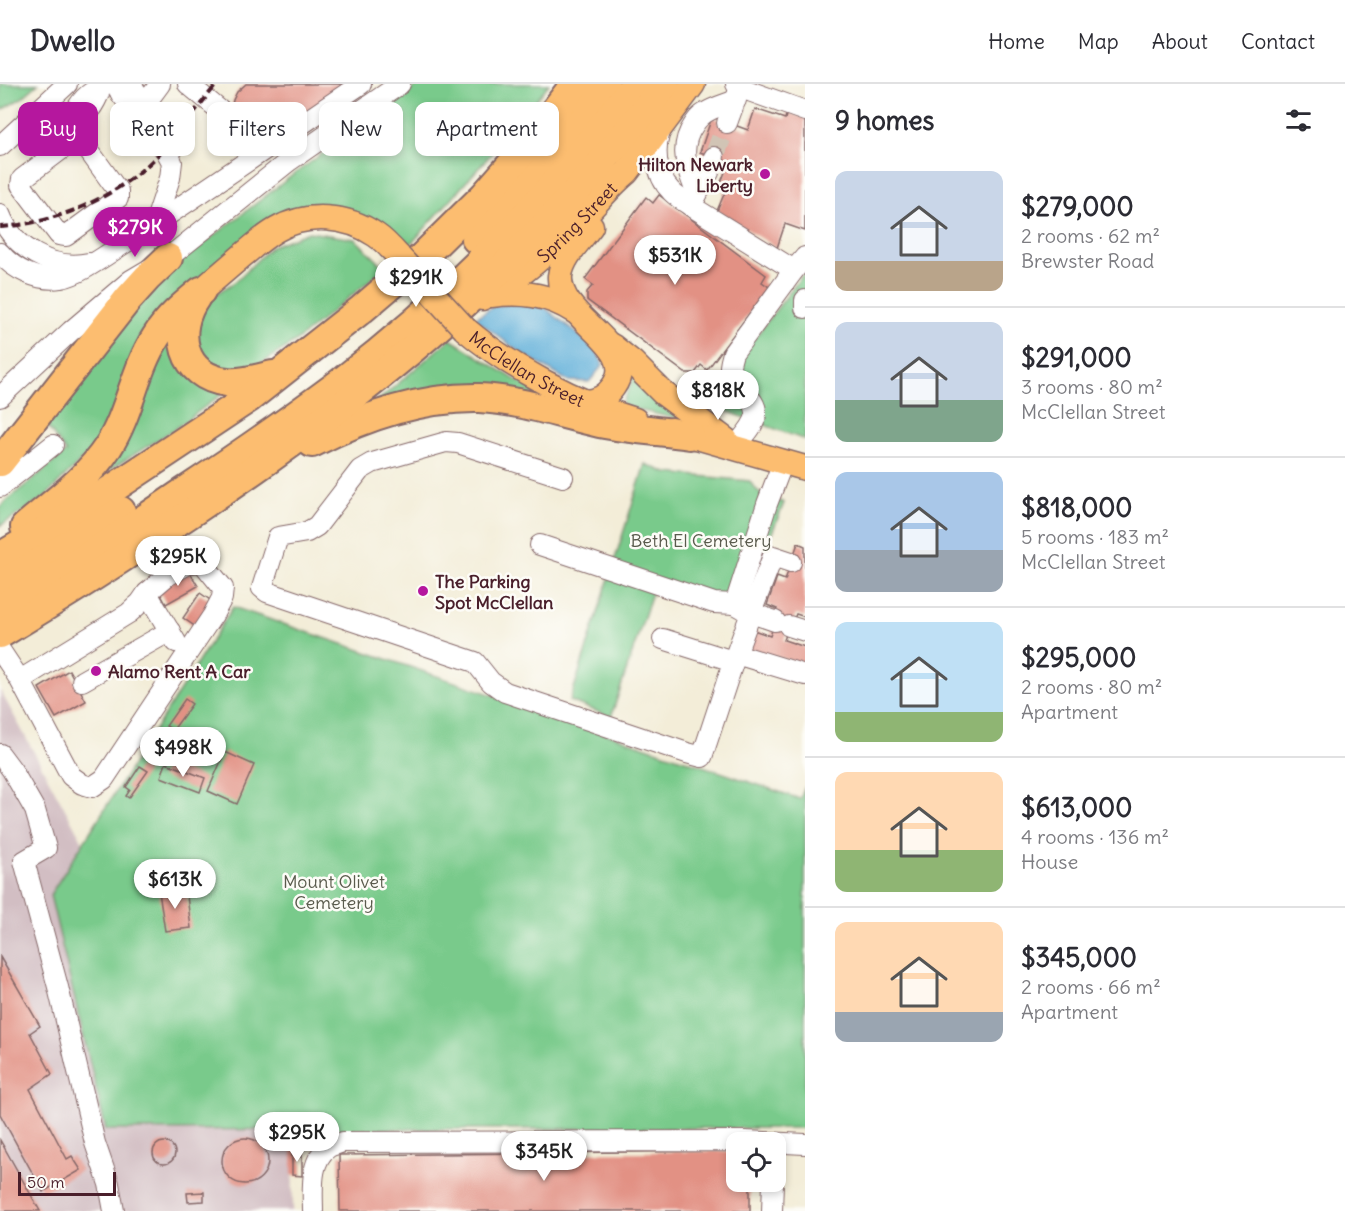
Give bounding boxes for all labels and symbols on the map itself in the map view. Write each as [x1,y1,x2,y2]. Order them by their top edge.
place label: Hilton Newark Liberty [638,153,753,197]
marker: Hilton Newark Liberty [758,167,772,181]
street label: Spring Street [532,177,621,267]
pin: $279K [93,207,177,258]
pin: $531K [633,235,717,286]
pin: $291K [374,257,458,308]
street label: McClellan Street [465,326,588,412]
pin: $818K [676,370,760,421]
park label: Beth El Cemetery [631,529,771,552]
pin: $295K [136,536,220,587]
place label: The Parking Spot McClellan [435,570,554,614]
marker: The Parking Spot McClellan [416,584,430,598]
place label: Alamo Rent A Car [108,660,251,683]
marker: Alamo Rent A Car [89,664,103,678]
pin: $498K [141,727,225,778]
pin: $613K [133,859,217,910]
park label: Mount Olivet Cemetery [283,870,385,914]
pin: $295K [255,1112,339,1163]
pin: $345K [502,1131,586,1182]
scale bar [18,1169,116,1196]

